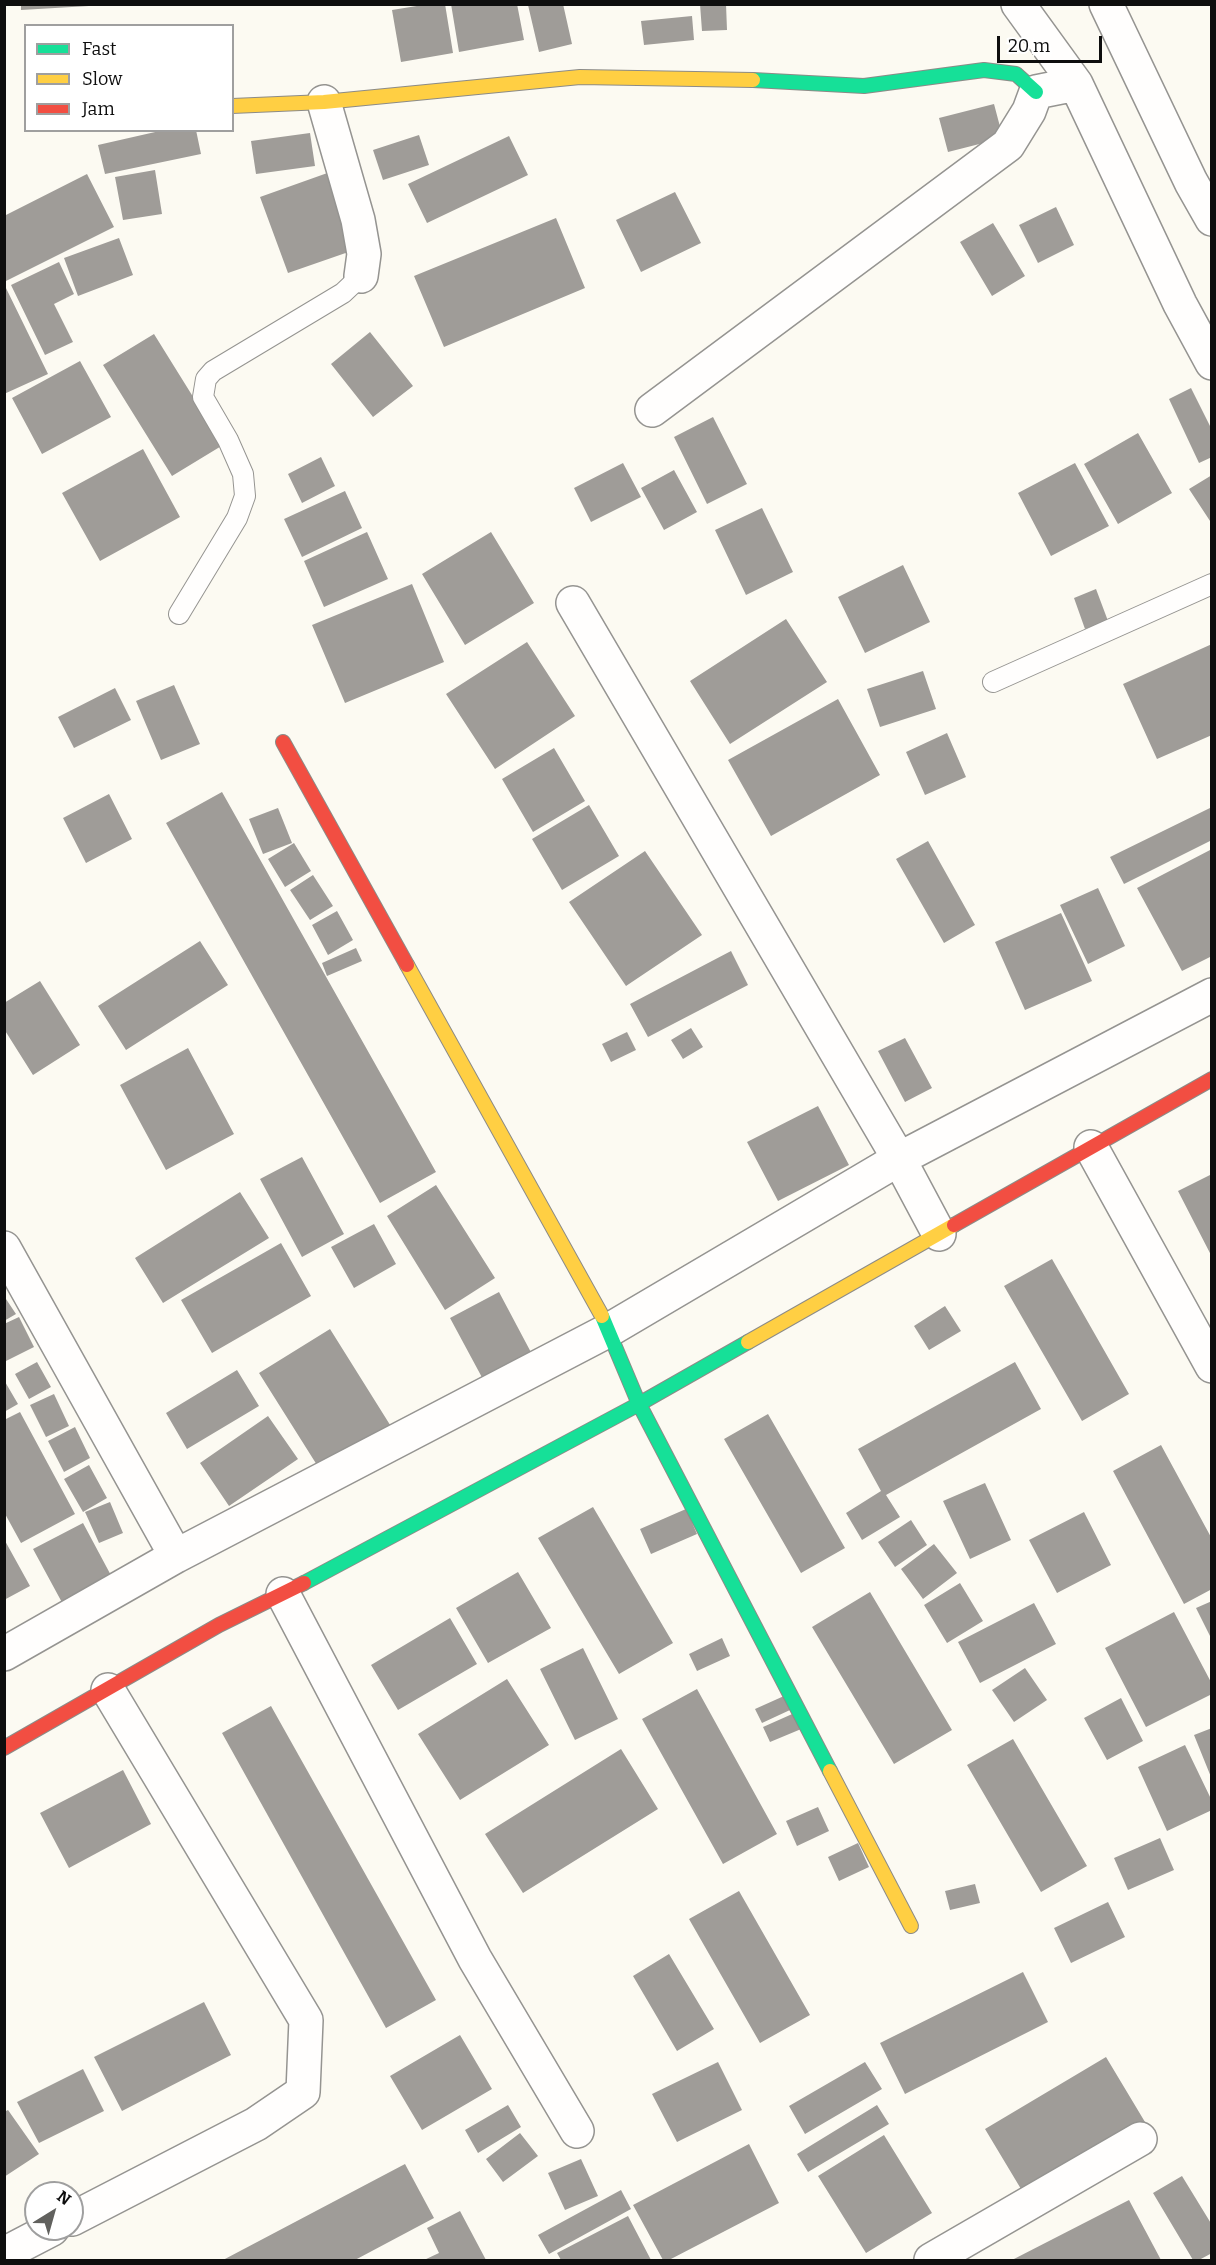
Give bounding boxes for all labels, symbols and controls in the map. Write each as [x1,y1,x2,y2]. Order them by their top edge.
legend [24,24,234,132]
scale bar [1000,24,1105,62]
text: 20 m [1008,35,1050,57]
text: Fast [82,38,117,60]
text: Slow [82,68,122,90]
text: Jam [82,98,115,120]
north arrow [24,2181,84,2241]
text: N [53,2187,75,2209]

